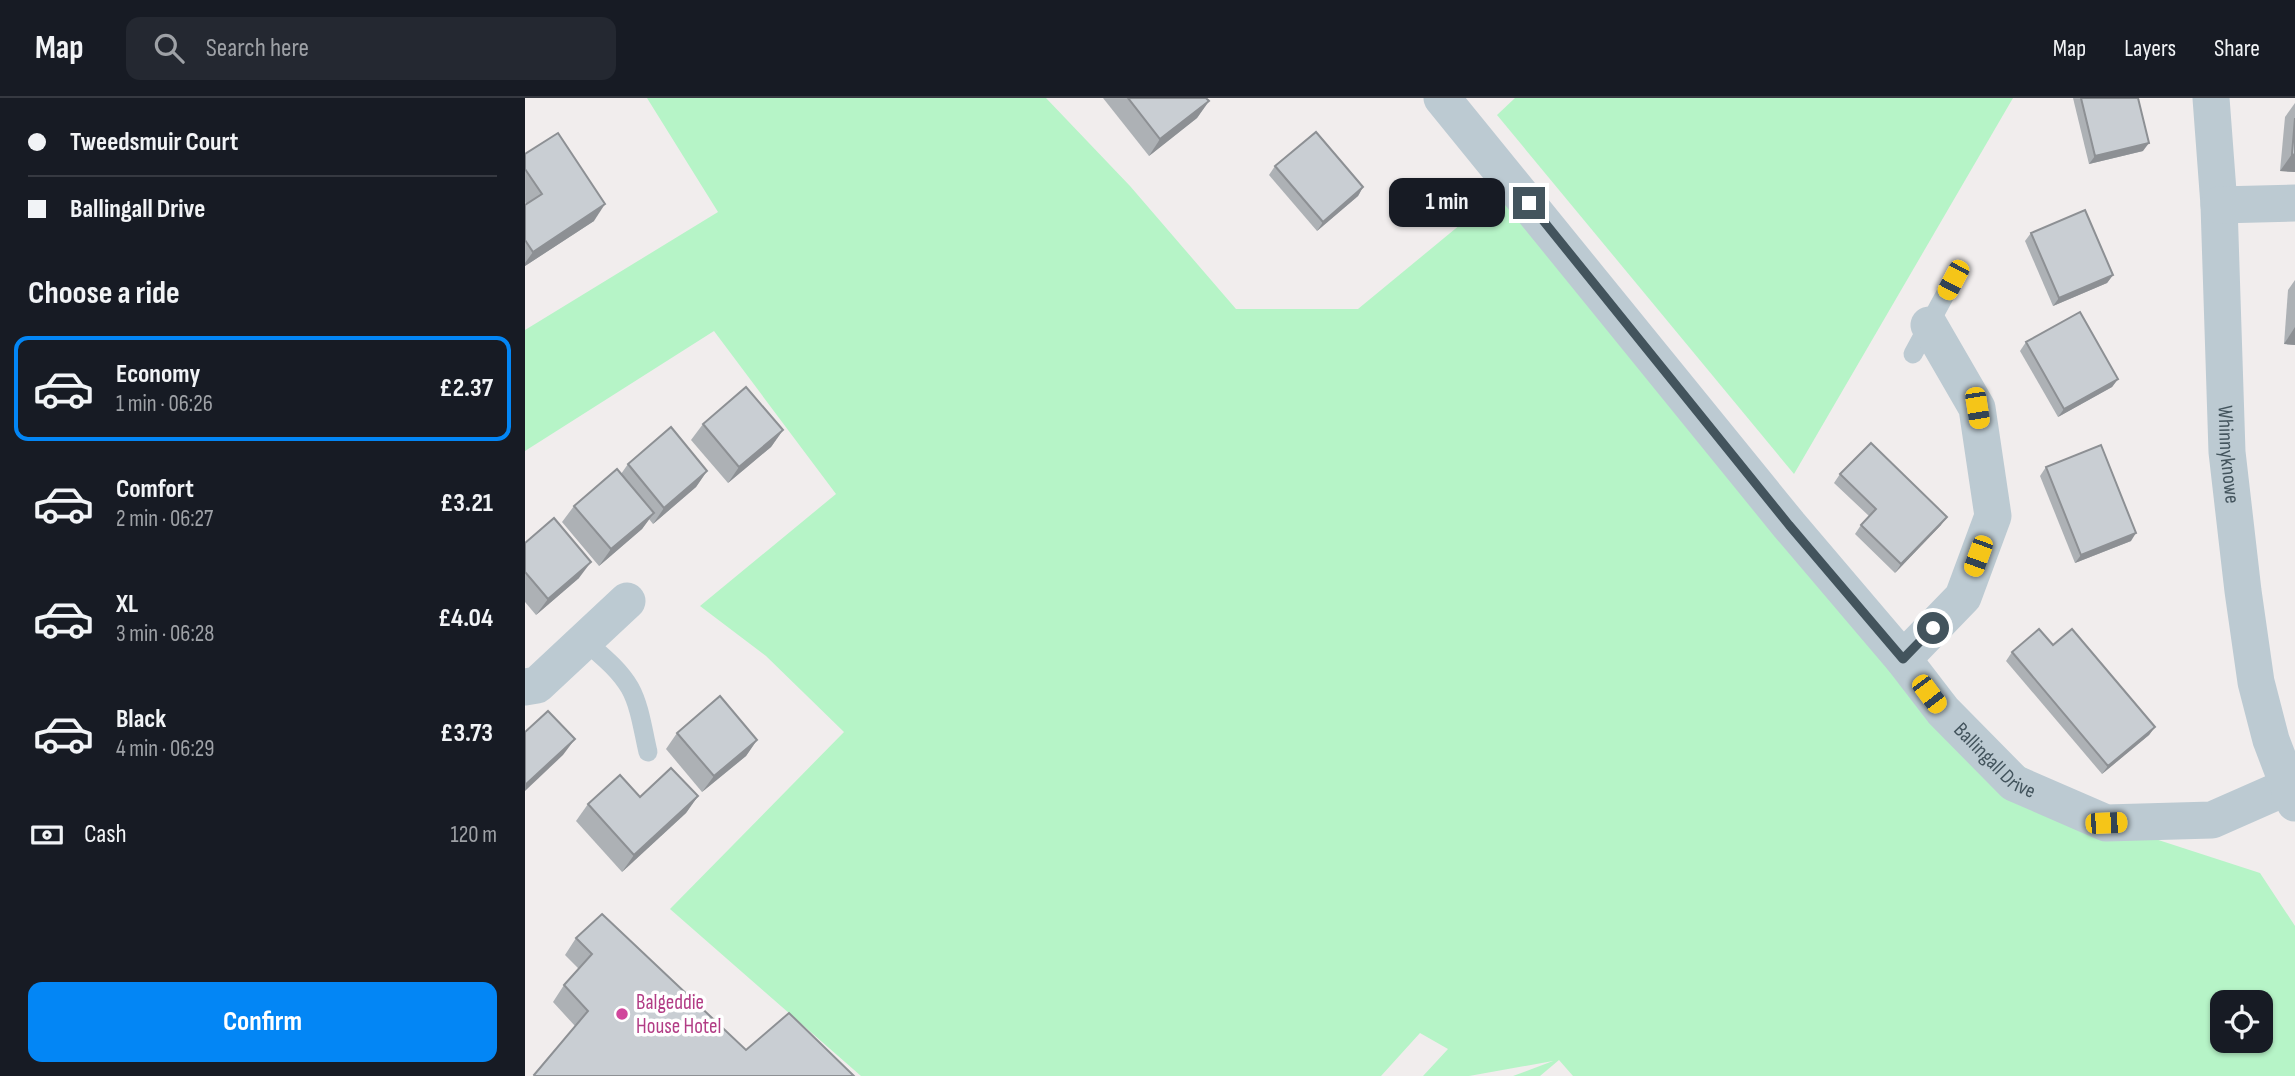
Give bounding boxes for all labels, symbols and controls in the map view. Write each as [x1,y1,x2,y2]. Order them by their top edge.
search box [126,17,616,80]
text: Map [35,28,84,68]
icon: search [150,29,188,67]
text: Search here [206,33,309,64]
text: Map [2053,34,2086,63]
text: Layers [2124,34,2176,63]
text: Share [2214,34,2260,63]
text: Tweedsmuir Court [70,127,238,158]
callout: 1 min [1389,178,1504,228]
route end [1513,187,1545,219]
text: 1 min [1426,188,1468,216]
text: Ballingall Drive [70,194,205,225]
car [1934,257,1973,303]
text: Choose a ride [28,274,180,313]
icon: car [32,357,95,420]
text: Economy [116,359,200,390]
text: £2.37 [439,373,493,404]
car [1964,386,1991,430]
text: 1 min · 06:26 [116,390,213,418]
street label: Whinnyknowe [2212,405,2245,505]
icon: car [32,472,95,535]
text: Comfort [116,474,194,505]
text: £3.21 [440,488,493,519]
text: 2 min · 06:27 [116,505,213,533]
car [1961,533,1996,579]
icon: car [32,587,95,650]
text: XL [116,589,138,620]
text: £4.04 [438,603,493,634]
route start [1917,612,1949,644]
text: 3 min · 06:28 [116,620,214,648]
car [1908,671,1951,717]
icon: car [32,702,95,765]
text: Black [116,704,166,735]
street label: Ballingall Drive [1948,717,2039,804]
text: £3.73 [440,718,493,749]
text: 4 min · 06:29 [116,735,214,763]
car [2085,812,2128,834]
icon: cash [28,816,66,854]
text: Cash [84,819,127,850]
text: 120 m [451,821,497,849]
button: Confirm [28,982,497,1062]
place label: Balgeddie House Hotel [636,990,721,1039]
map controls [2210,990,2273,1053]
button: locate [2210,990,2273,1053]
marker: Balgeddie House Hotel [614,1006,630,1022]

